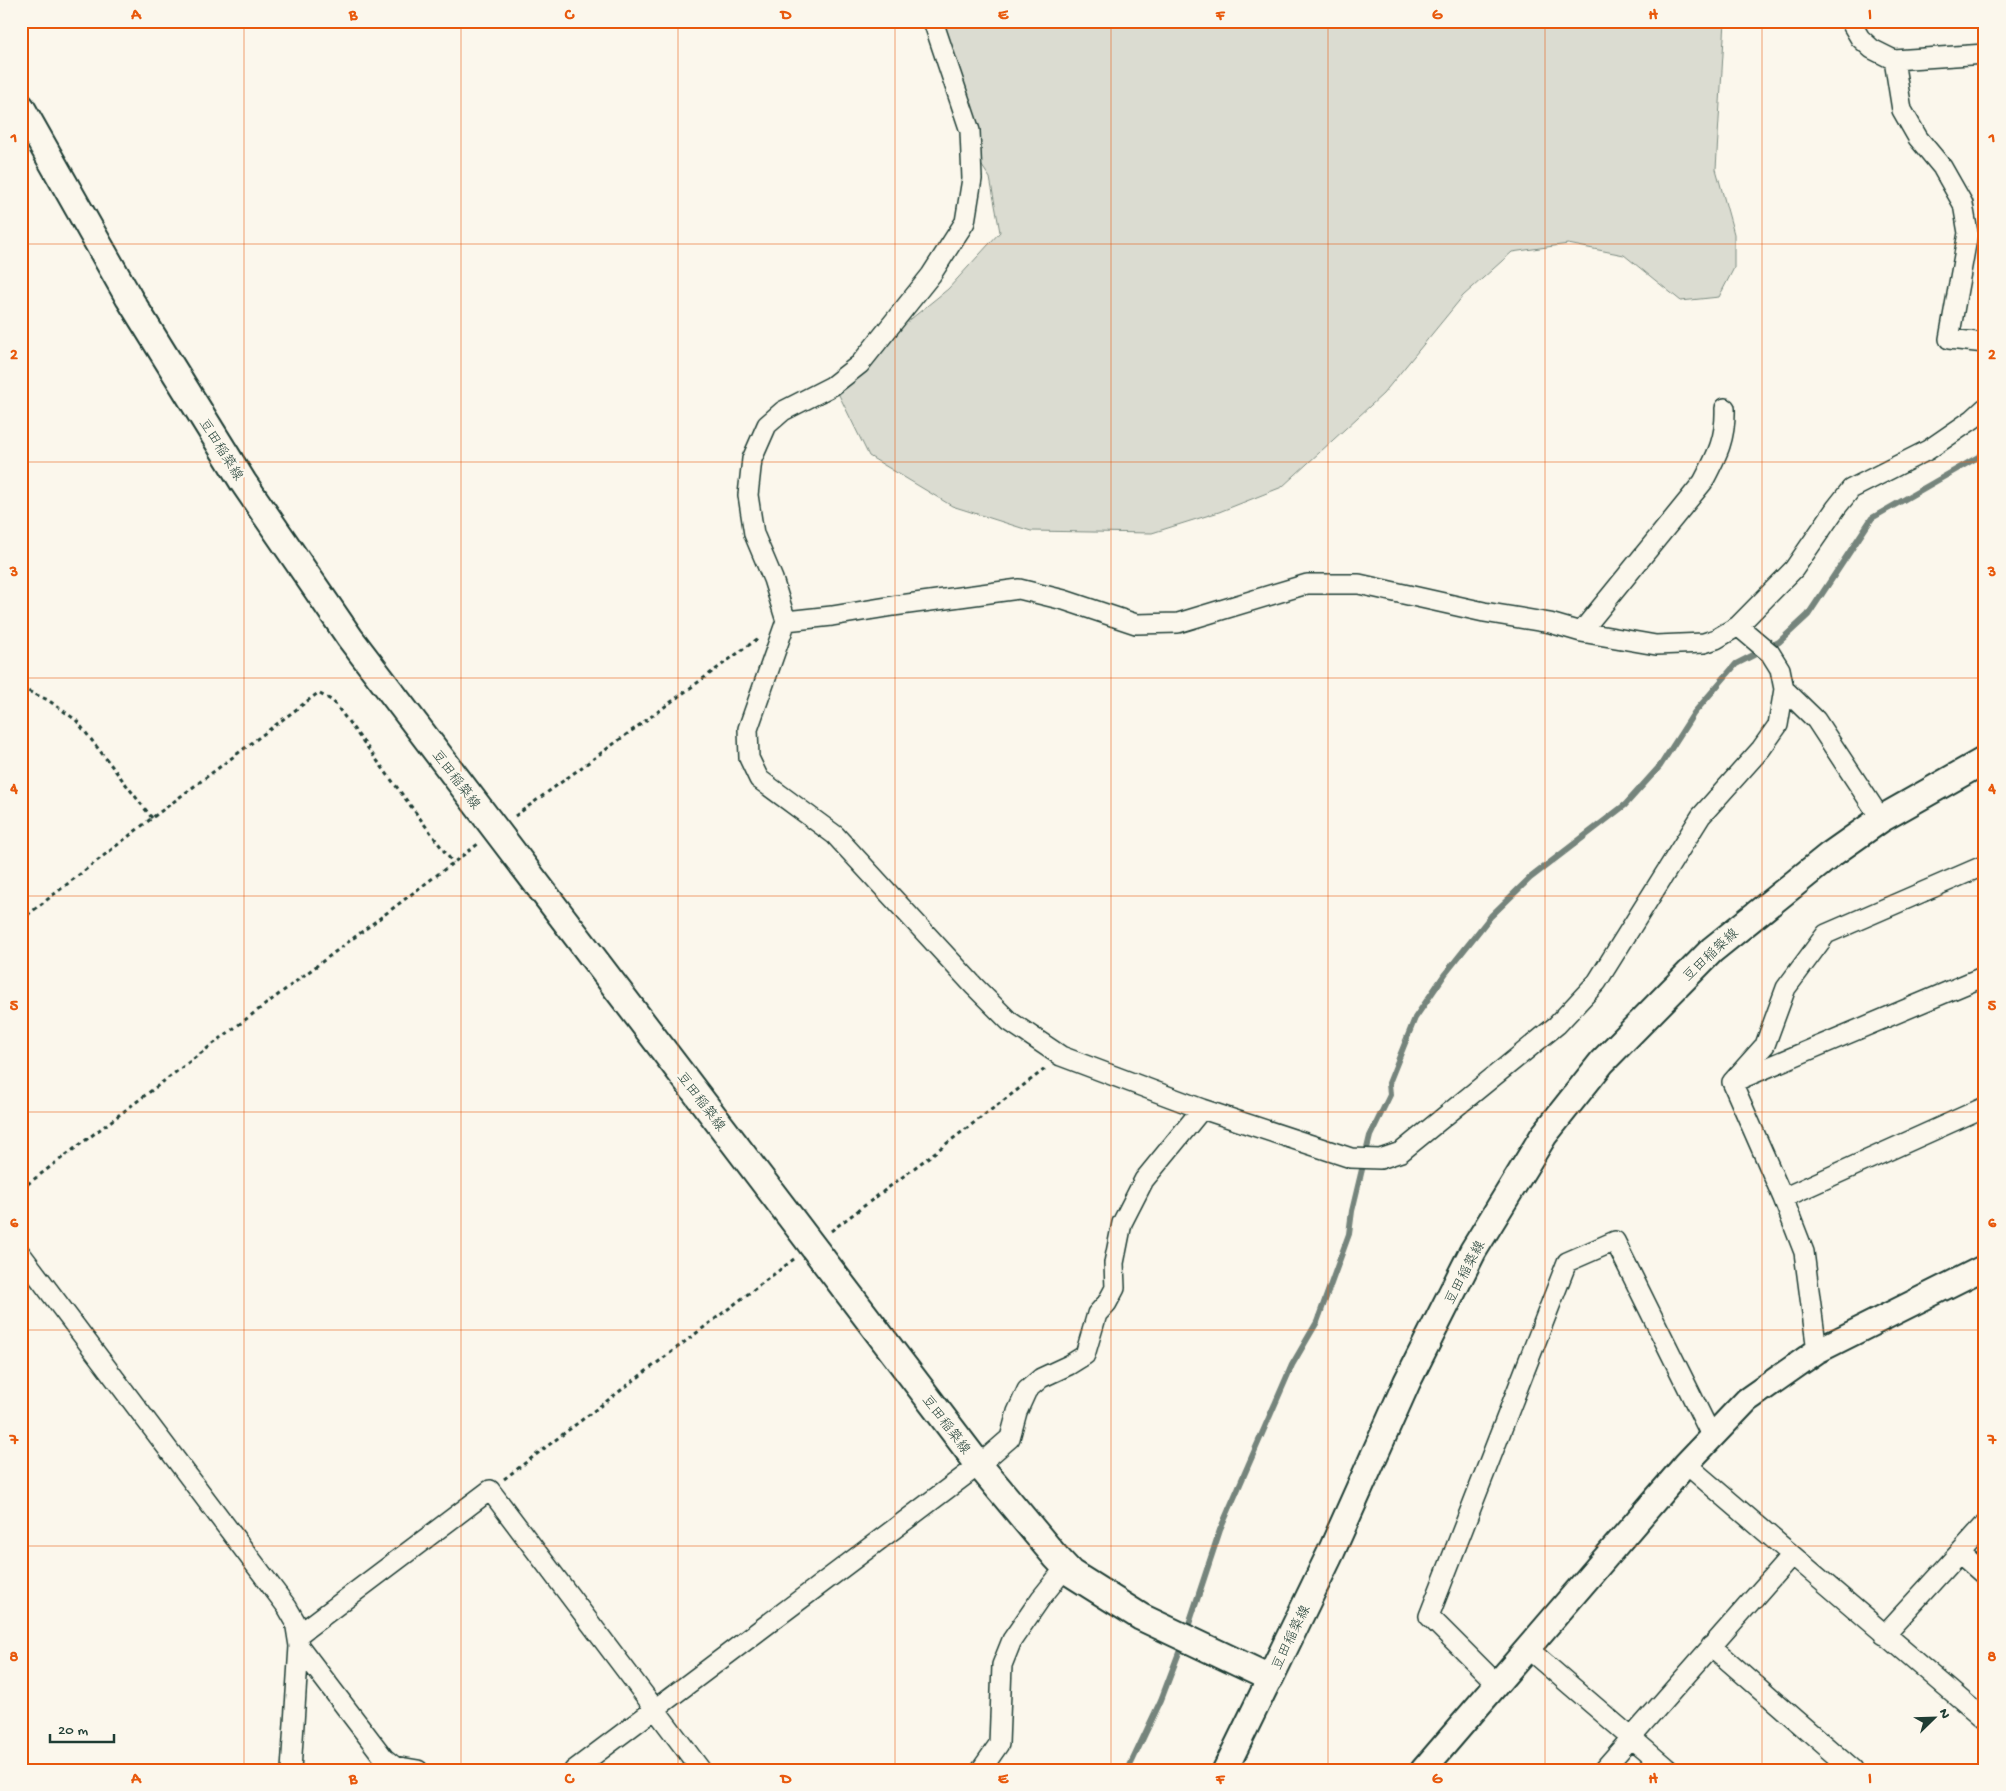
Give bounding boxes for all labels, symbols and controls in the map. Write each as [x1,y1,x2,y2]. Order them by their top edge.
text: A [130,7,142,26]
text: B [348,7,358,26]
text: C [564,7,575,26]
text: D [779,7,792,26]
text: E [998,7,1009,26]
text: F [1215,7,1226,26]
text: G [1432,7,1443,26]
text: H [1648,7,1658,26]
text: I [1868,7,1872,26]
text: 1 [10,130,17,149]
text: 1 [1988,130,1995,149]
text: 2 [10,347,18,366]
text: 2 [1988,347,1996,366]
street label: 豆田稲築線 [194,416,246,485]
text: 3 [9,564,18,583]
text: 3 [1987,564,1996,583]
street label: 豆田稲築線 [427,747,483,814]
text: 4 [9,781,18,800]
text: 4 [1987,781,1996,800]
street label: 豆田稲築線 [1680,926,1743,986]
text: 5 [10,998,19,1017]
text: 5 [1988,998,1997,1017]
street label: 豆田稲築線 [672,1069,728,1136]
text: 6 [10,1215,19,1234]
text: 6 [1988,1215,1997,1234]
street label: 豆田稲築線 [1442,1238,1490,1308]
street label: 豆田稲築線 [917,1392,973,1459]
text: 7 [9,1432,19,1451]
text: 7 [1987,1432,1997,1451]
street label: 豆田稲築線 [1269,1603,1315,1673]
text: 8 [10,1649,19,1668]
text: 8 [1988,1649,1997,1668]
north arrow [1908,1694,1958,1744]
text: N [1934,1706,1953,1721]
scale bar [50,1711,114,1743]
text: 20 m [58,1722,88,1740]
text: A [130,1771,142,1790]
text: B [348,1771,358,1790]
text: C [564,1771,575,1790]
text: D [779,1771,792,1790]
text: E [998,1771,1009,1790]
text: F [1215,1771,1226,1790]
text: G [1432,1771,1443,1790]
text: H [1648,1771,1658,1790]
text: I [1868,1771,1872,1790]

